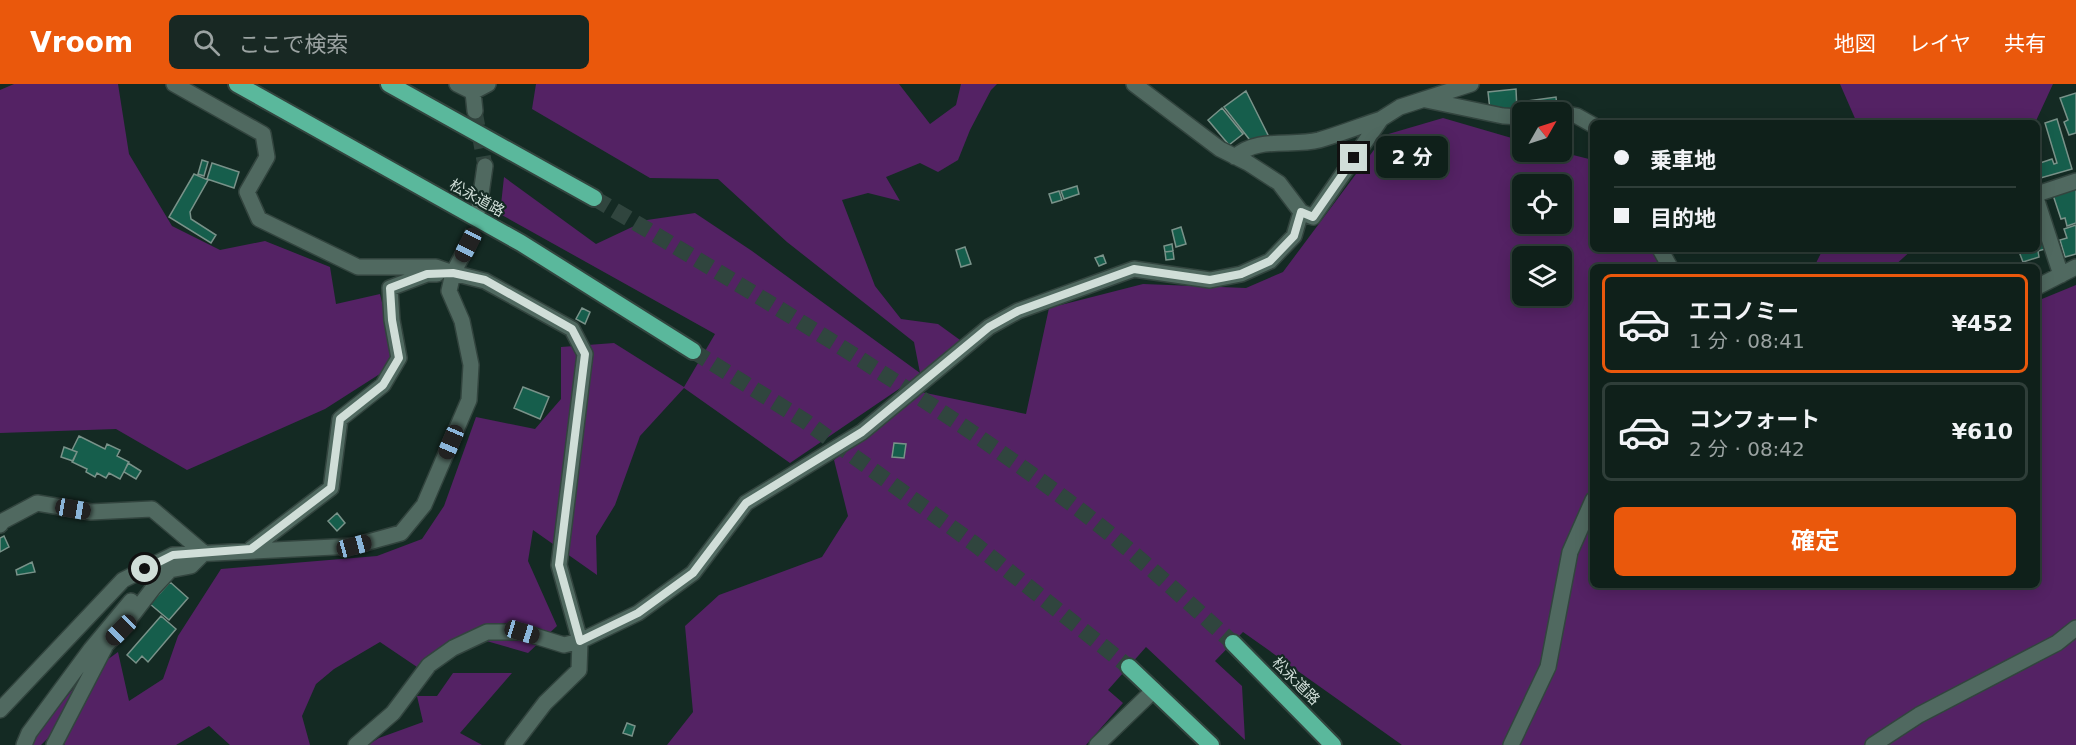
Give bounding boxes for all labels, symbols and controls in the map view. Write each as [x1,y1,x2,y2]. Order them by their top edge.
search box [169,15,589,69]
text: Vroom [30,26,133,59]
icon: search [190,26,223,59]
text: ここで検索 [238,32,348,57]
text: 地図 [1834,32,1876,56]
text: レイヤ [1909,32,1971,56]
text: 共有 [2004,32,2046,56]
north arrow [1512,102,1572,162]
map controls [1512,102,1572,306]
callout: 2 分 [1375,137,1447,179]
route end [1340,144,1367,171]
text: 2 分 [1392,145,1432,169]
text: 乗車地 [1650,148,1716,173]
button: locate [1512,174,1572,234]
street label: 松永道路 [446,176,508,220]
text: 目的地 [1650,206,1716,231]
car [452,225,484,265]
button: layers [1512,246,1572,306]
icon: car [1617,297,1671,351]
text: エコノミー [1689,299,1799,324]
text: ¥452 [1952,311,2013,336]
text: 1 分 · 08:41 [1689,329,1805,353]
icon: car [1617,405,1671,459]
text: コンフォート [1689,407,1820,432]
text: ¥610 [1952,419,2013,444]
car [436,422,466,462]
text: 2 分 · 08:42 [1689,437,1805,461]
car [54,497,92,521]
button: 確定 [1614,507,2016,576]
car [334,533,374,559]
route start [131,555,158,582]
car [102,611,140,649]
car [502,618,542,646]
street label: 松永道路 [1268,653,1324,709]

